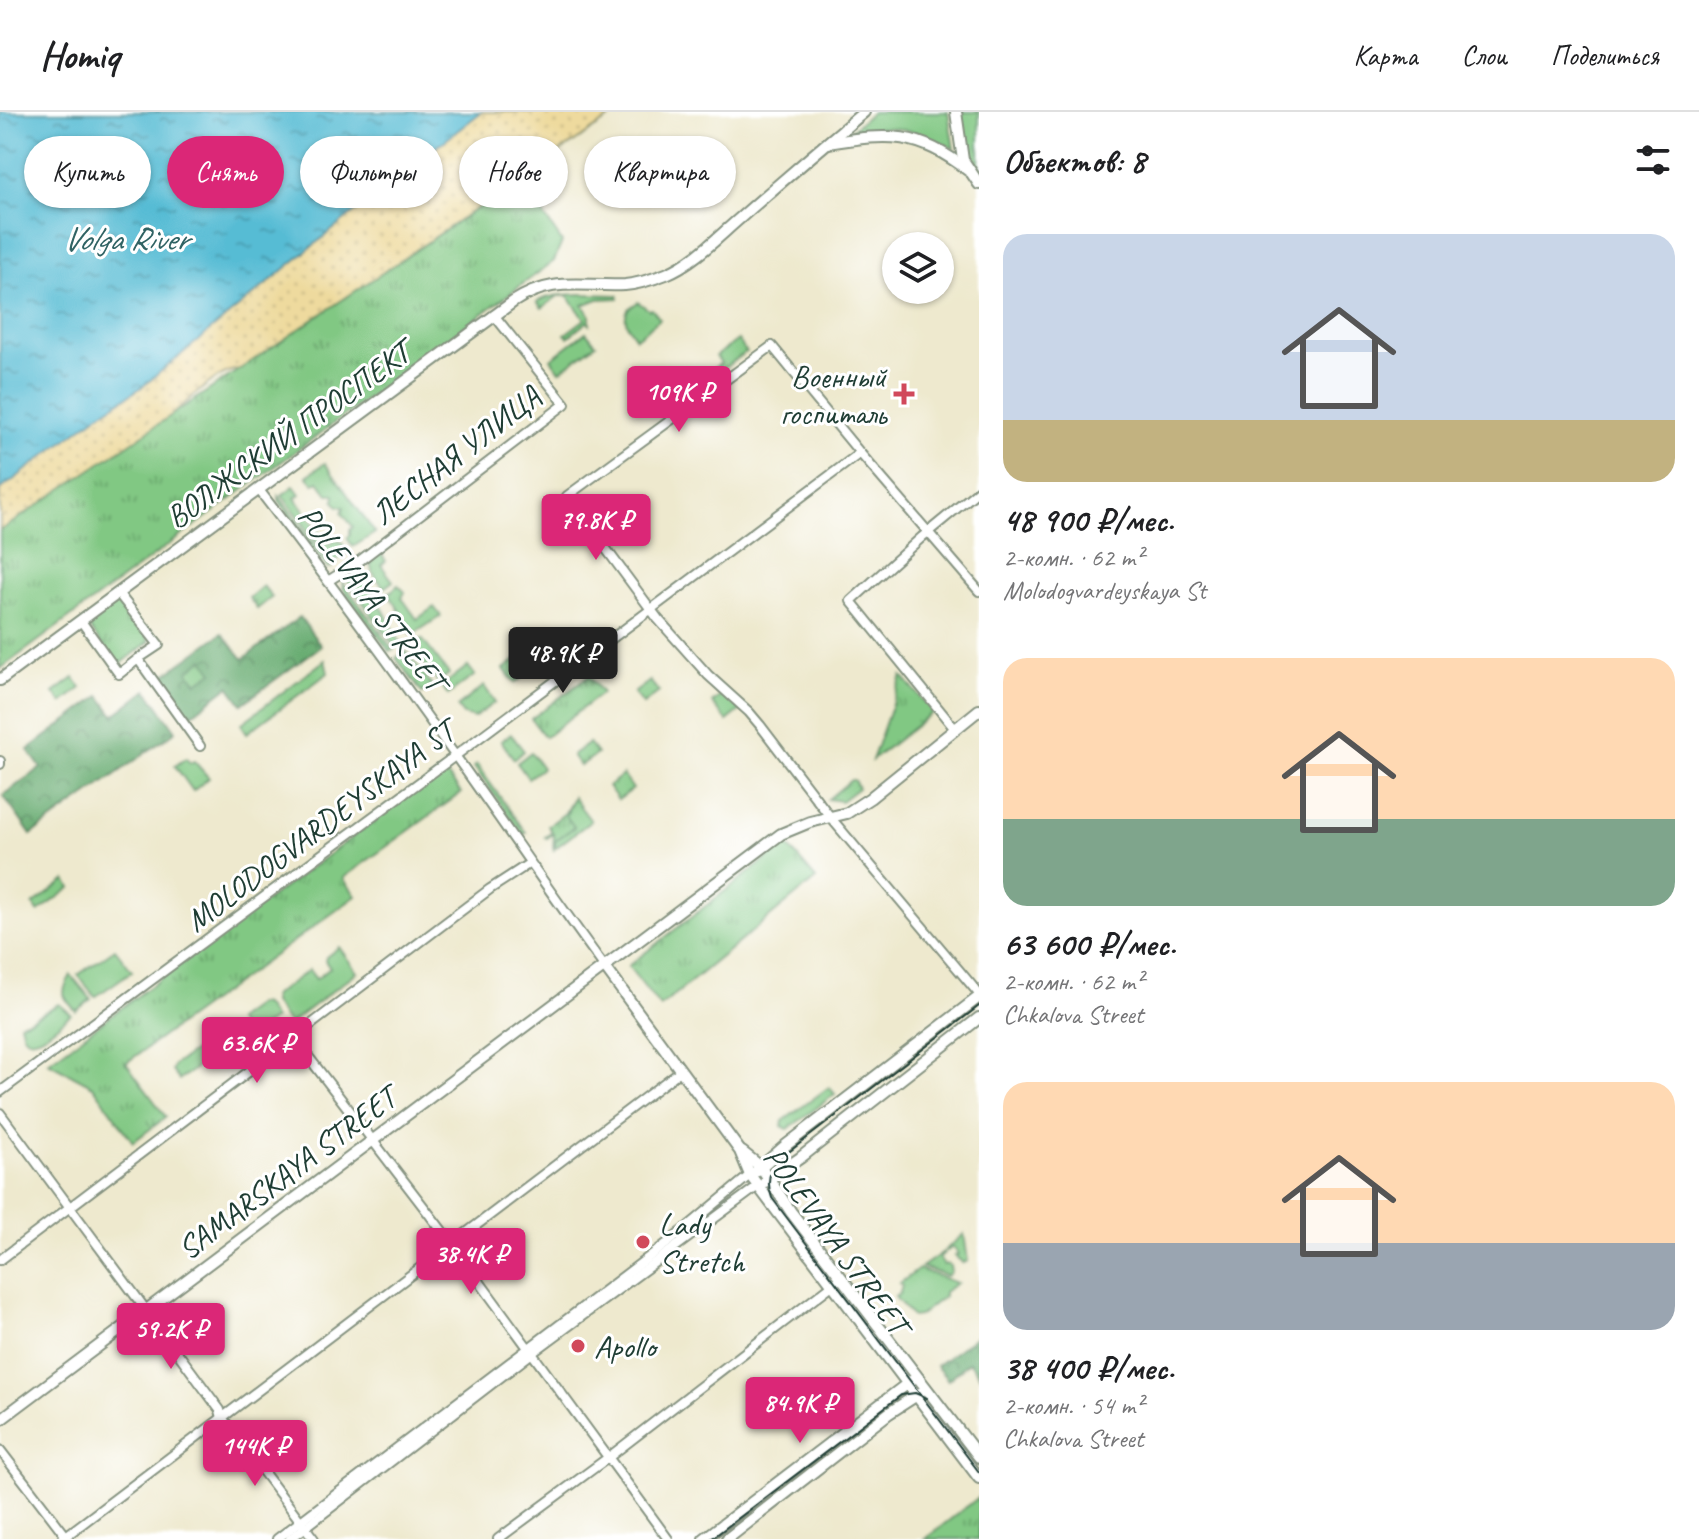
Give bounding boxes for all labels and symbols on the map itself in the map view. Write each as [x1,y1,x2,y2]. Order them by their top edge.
water label: Volga River [62,217,193,260]
street label: ВОЛЖСКИЙ ПРОСПЕКТ [158,328,425,537]
place label: Военный госпиталь [780,356,888,434]
pin: 109K ₽ [614,366,744,434]
street label: ЛЕСНАЯ УЛИЦА [363,376,550,534]
marker: Военный госпиталь [893,383,915,405]
pin: 79.8K ₽ [522,494,670,562]
street label: POLEVAYA STREET [289,497,459,705]
pin: 48.9K ₽ [489,627,637,695]
street label: MOLODOGVARDEYSKAYA ST [177,707,468,941]
pin: 63.6K ₽ [183,1017,331,1085]
street label: SAMARSKAYA STREET [169,1074,410,1269]
street label: POLEVAYA STREET [754,1138,922,1348]
place label: Lady Stretch [659,1204,746,1282]
pin: 38.4K ₽ [397,1228,545,1296]
marker: Lady Stretch [634,1233,652,1251]
pin: 59.2K ₽ [97,1303,245,1371]
place label: Apollo [594,1326,659,1367]
marker: Apollo [569,1337,587,1355]
pin: 84.9K ₽ [726,1377,874,1445]
pin: 144K ₽ [190,1420,320,1488]

